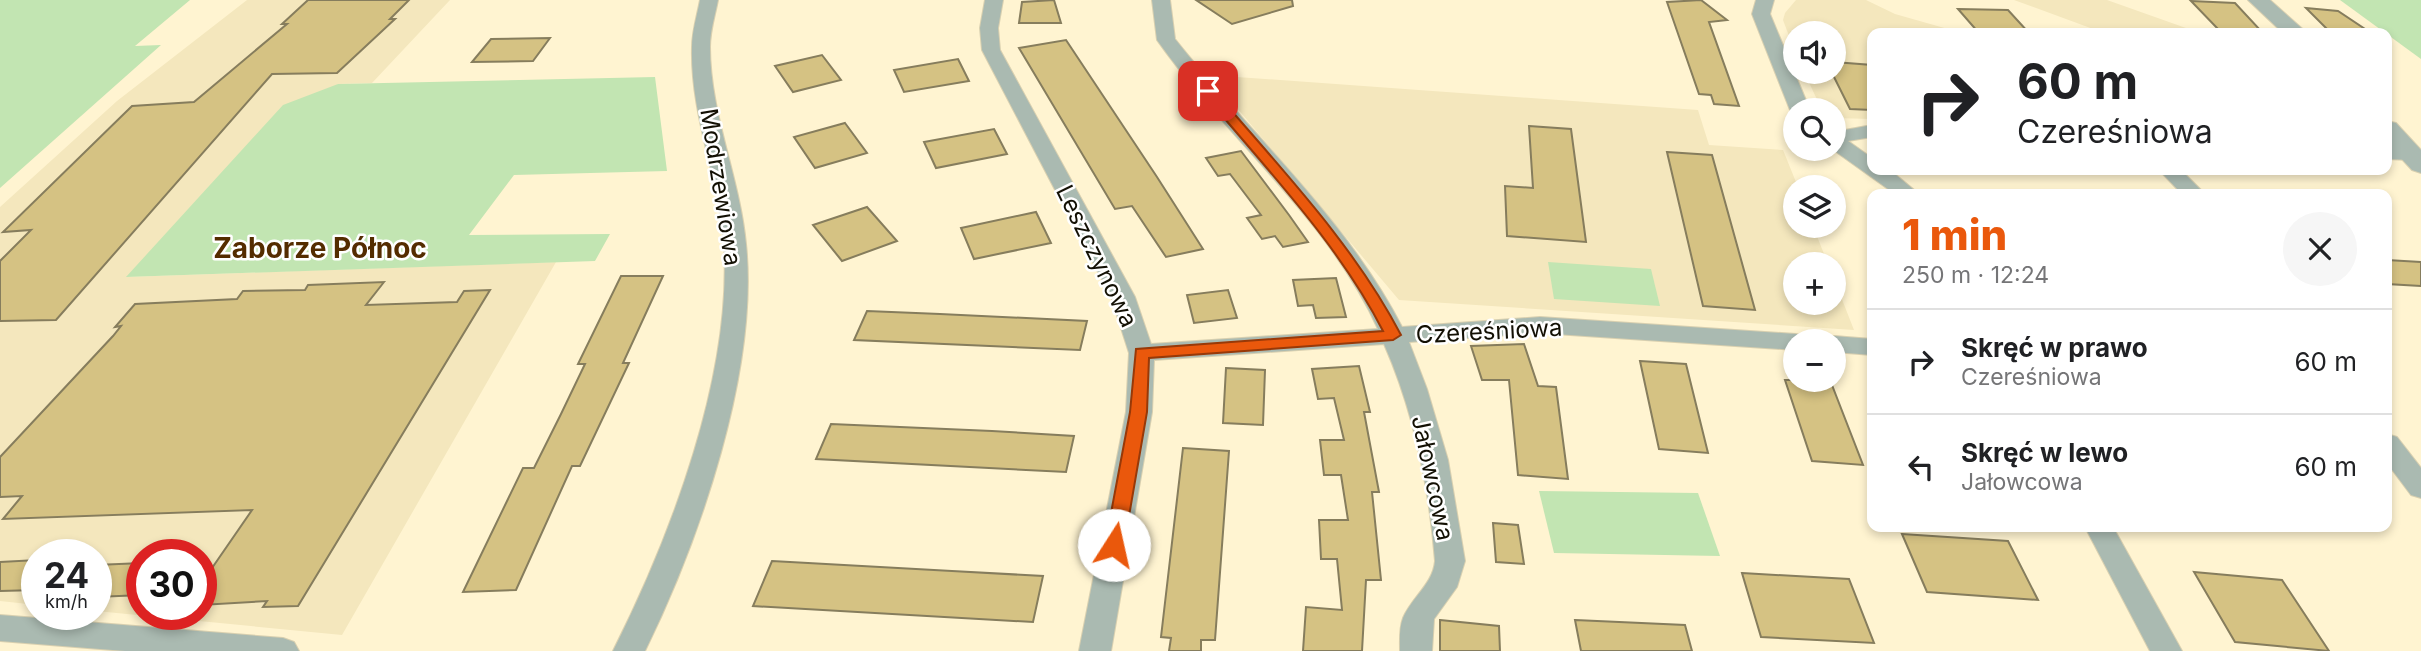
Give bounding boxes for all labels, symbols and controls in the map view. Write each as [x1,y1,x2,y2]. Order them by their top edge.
map controls [1783,21,1846,392]
button: sound [1783,21,1846,84]
text: 60 m [2017,52,2138,111]
icon: right [1902,56,1993,147]
pin [1178,61,1238,121]
icon: arrive [1189,72,1227,110]
button: search [1783,98,1846,161]
street label: Modrzewiowa [694,106,748,268]
text: Czereśniowa [2017,112,2213,151]
button: layers [1783,175,1846,238]
street label: Leszczynowa [1050,180,1144,332]
text: 1 min [1902,209,2007,260]
button: close [2283,212,2357,286]
district label: Zaborze Północ [213,231,427,265]
button: + [1783,252,1846,315]
text: 250 m · 12:24 [1902,261,2049,289]
street label: Czereśniowa [1415,313,1563,349]
button: − [1783,329,1846,392]
text: Skręć w prawo [1961,332,2148,363]
icon: right [1902,343,1940,381]
text: 60 m [2294,346,2357,377]
text: Czereśniowa [1961,363,2102,391]
street label: Jałowcowa [1406,413,1460,543]
text: Skręć w lewo [1961,437,2128,468]
icon: left [1902,448,1940,486]
text: 60 m [2294,451,2357,482]
text: Jałowcowa [1961,468,2083,496]
position arrow [1077,508,1151,582]
speed limit sign: 30 [126,539,217,630]
text: 24 [44,554,89,596]
text: km/h [45,591,88,612]

